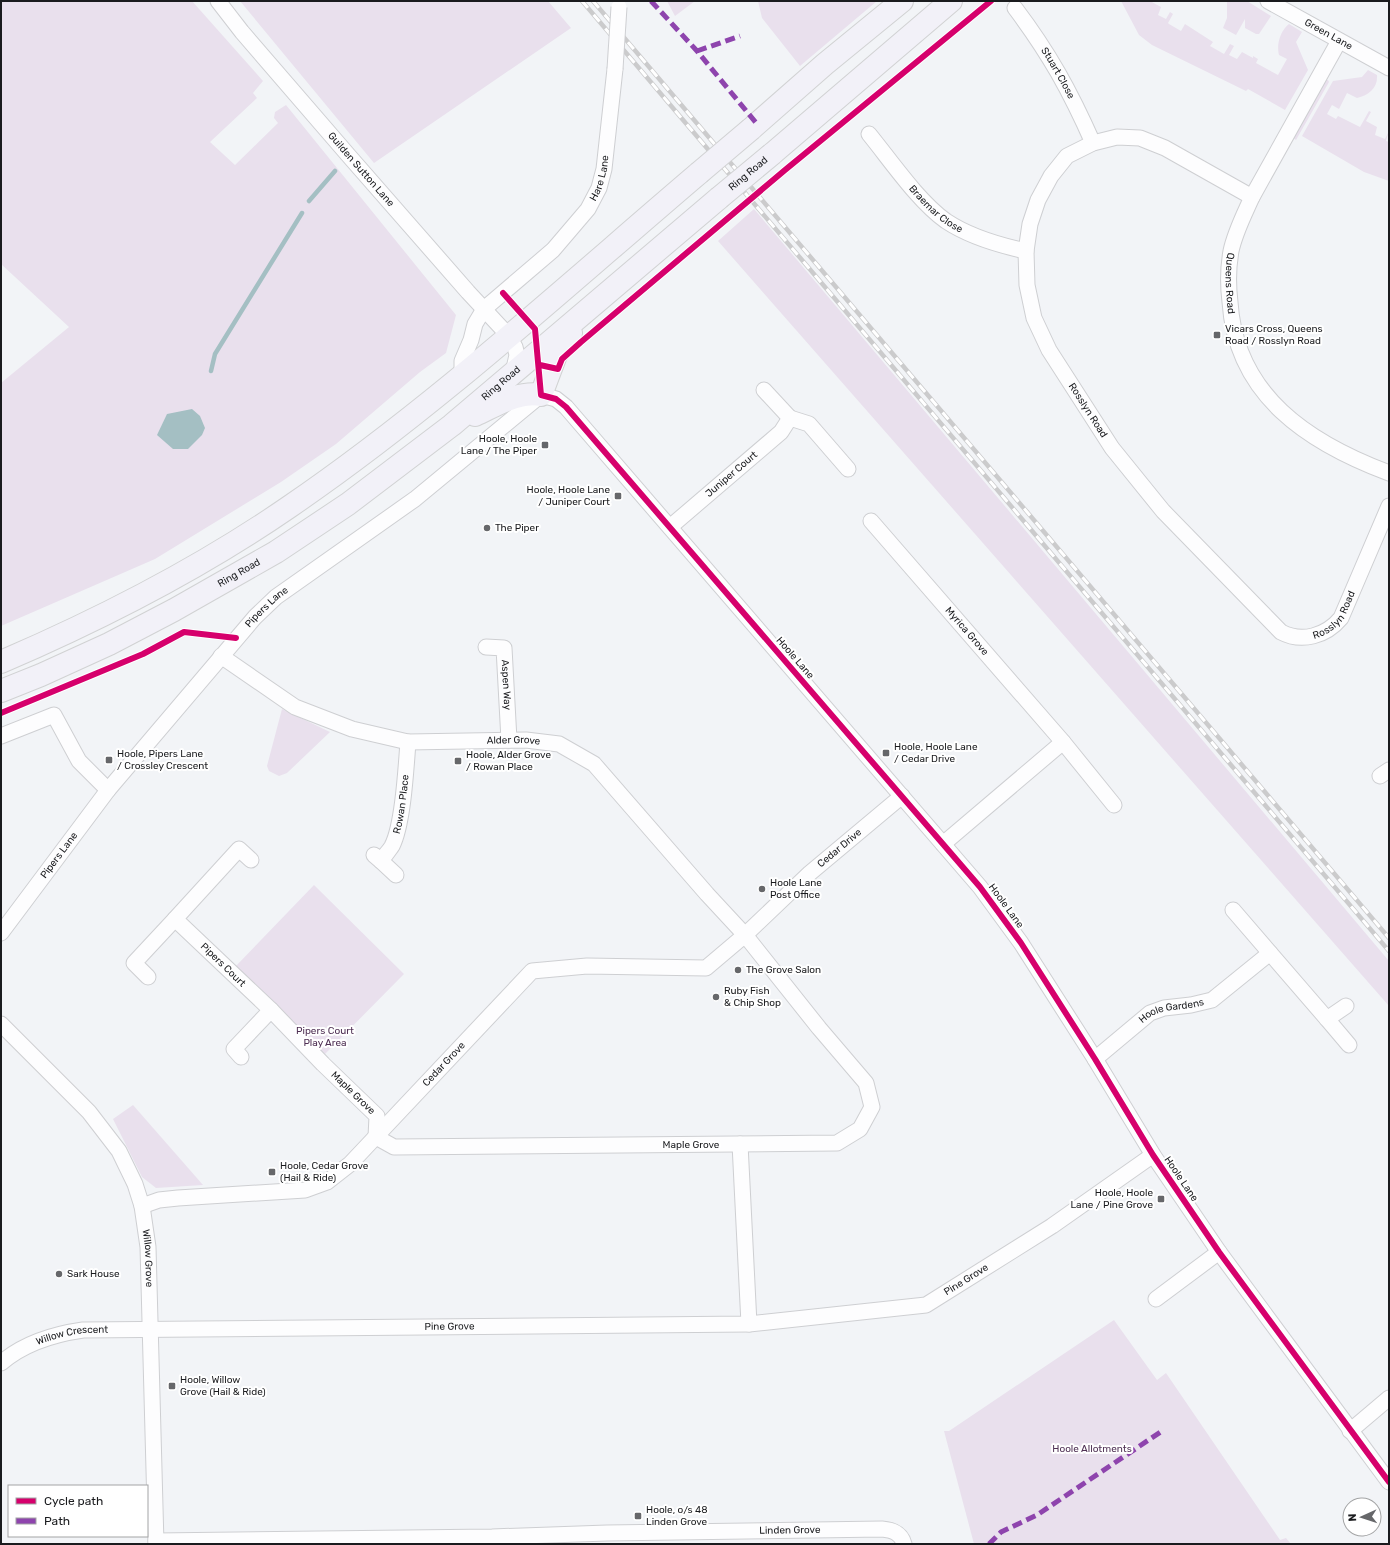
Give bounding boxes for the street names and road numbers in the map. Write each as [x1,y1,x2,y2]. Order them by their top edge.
street label: Green Lane [1302,16,1355,53]
street label: Stuart Close [1038,45,1077,101]
street label: Guilden Sutton Lane [325,130,397,210]
street label: Hare Lane [587,154,612,203]
street label: Ring Road [726,154,770,193]
street label: Braemar Close [906,183,965,236]
street label: Queens Road [1223,252,1237,315]
street label: Ring Road [479,363,523,403]
street label: Rosslyn Road [1066,381,1110,440]
street label: Juniper Court [703,449,760,500]
street label: Ring Road [216,556,263,590]
street label: Pipers Lane [243,584,291,630]
street label: Rosslyn Road [1311,589,1358,642]
street label: Myrica Grove [942,605,991,658]
street label: Hoole Lane [773,634,817,682]
street label: Aspen Way [499,659,513,711]
street label: Alder Grove [487,734,541,748]
street label: Rowan Place [391,774,412,835]
street label: Cedar Drive [815,826,864,870]
street label: Pipers Lane [38,830,81,881]
street label: Hoole Lane [986,881,1026,931]
street label: Pipers Court [198,941,248,989]
street label: Hoole Gardens [1136,996,1205,1026]
street label: Cedar Grove [420,1039,468,1089]
street label: Maple Grove [328,1069,378,1117]
street label: Maple Grove [663,1139,720,1151]
street label: Hoole Lane [1162,1154,1201,1204]
street label: Willow Grove [139,1228,155,1288]
street label: Pine Grove [942,1261,991,1298]
street label: Pine Grove [424,1320,475,1333]
street label: Willow Crescent [34,1324,108,1348]
street label: Linden Grove [759,1524,821,1537]

